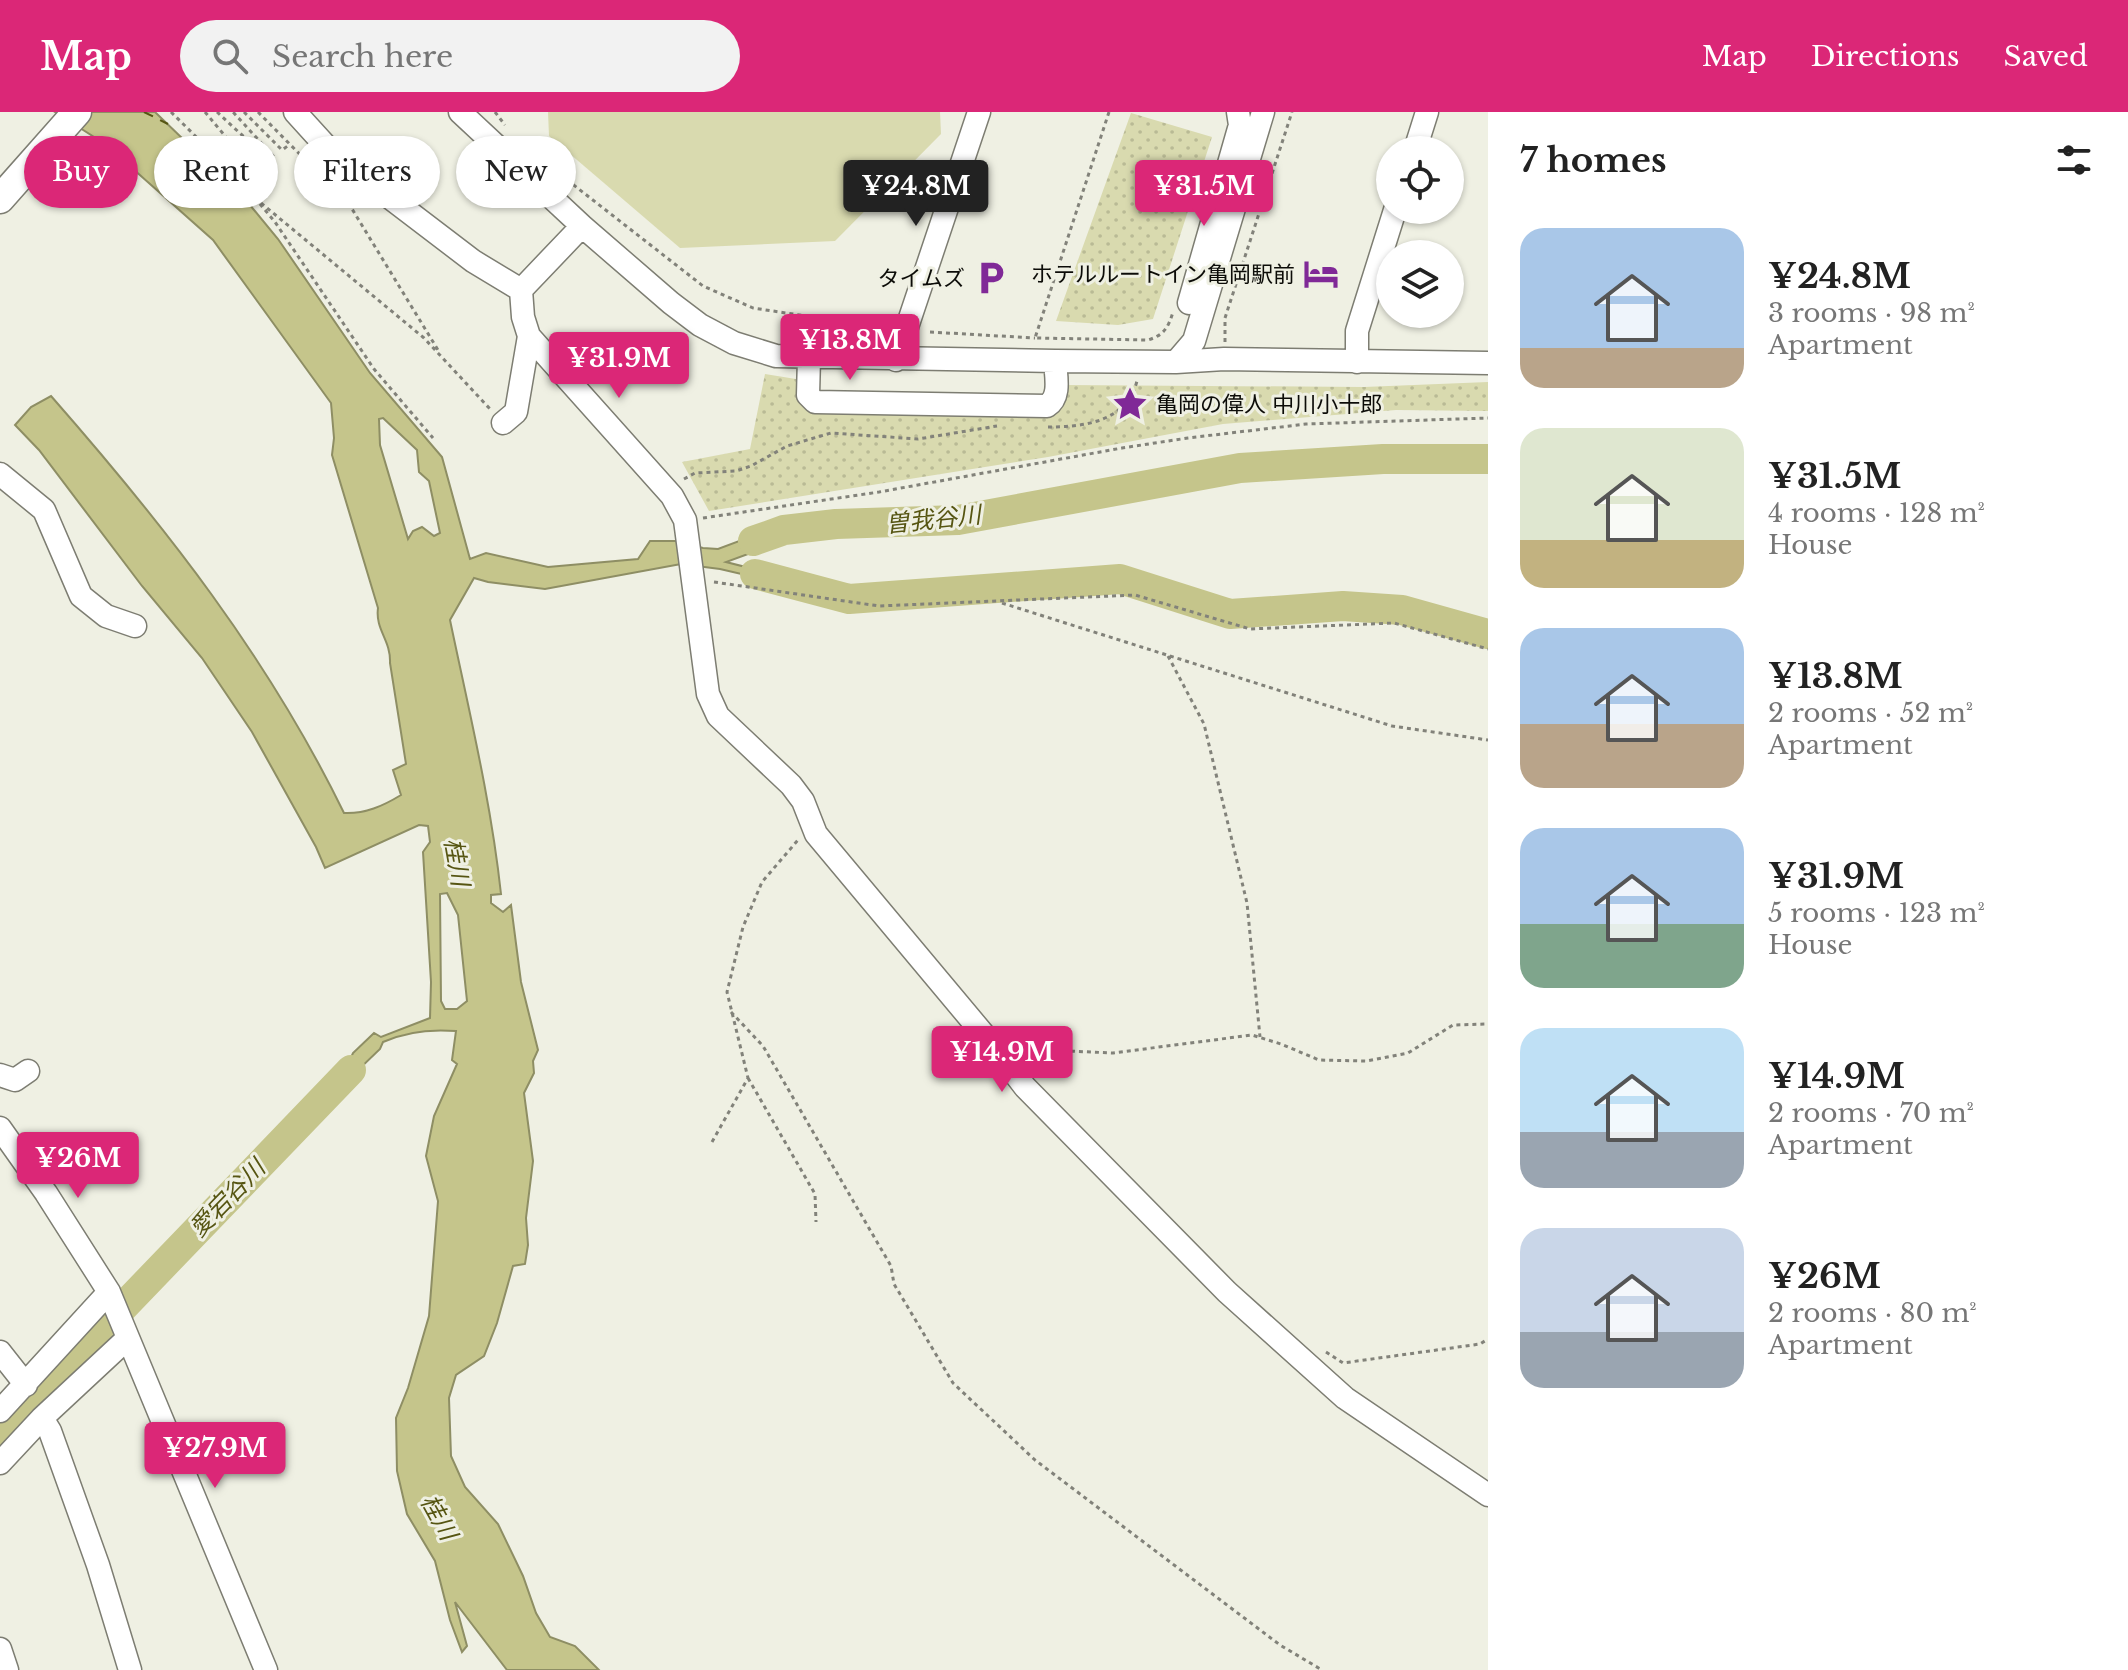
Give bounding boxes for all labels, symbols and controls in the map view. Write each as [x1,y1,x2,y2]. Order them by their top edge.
search box [180,20,740,92]
text: Map [40,33,132,80]
icon: search [208,34,252,78]
text: Search here [272,38,453,75]
text: Map [1702,39,1767,74]
text: Directions [1811,39,1960,74]
text: Saved [2004,39,2088,74]
chip: Buy [24,136,138,208]
chip: Rent [154,136,278,208]
chip: Filters [294,136,440,208]
chip: New [456,136,576,208]
map controls [1376,136,1464,328]
button: locate [1376,136,1464,224]
icon: filters [2052,138,2096,182]
text: 7 homes [1520,139,1667,181]
pin: ¥24.8M [851,160,981,228]
pin: ¥31.5M [1139,160,1269,228]
text: ¥24.8M [861,170,971,202]
text: ¥31.5M [1153,170,1255,202]
button: layers [1376,240,1464,328]
hotel icon: ホテルルートイン亀岡駅前 [1302,255,1340,293]
text: ¥24.8M [1768,255,1911,297]
parking icon: タイムズ [972,259,1010,297]
icon: home [1584,260,1680,356]
place label: ホテルルートイン亀岡駅前 [1031,261,1295,288]
place label: タイムズ [877,265,965,292]
text: 3 rooms · 98 m² [1768,297,1975,329]
pin: ¥13.8M [785,314,915,382]
text: ¥13.8M [798,324,902,356]
text: Apartment [1768,329,1913,361]
pin: ¥31.9M [554,332,684,400]
text: ¥31.9M [567,342,671,374]
place icon: 亀岡の偉人 中川小十郎 [1111,385,1149,423]
place label: 亀岡の偉人 中川小十郎 [1156,391,1382,418]
text: ¥31.5M [1768,455,1901,497]
icon: home [1584,460,1680,556]
text: 4 rooms · 128 m² [1768,497,1985,529]
water label: 曽我谷川 [884,499,985,538]
text: House [1768,529,1852,561]
text: ¥13.8M [1768,655,1903,697]
icon: home [1584,660,1680,756]
text: 2 rooms · 52 m² [1768,697,1973,729]
text: Apartment [1768,729,1913,761]
water label: 桂川 [439,836,476,891]
text: ¥31.9M [1768,855,1904,897]
icon: home [1584,860,1680,956]
text: 5 rooms · 123 m² [1768,897,1985,929]
text: House [1768,929,1852,961]
pin: ¥14.9M [937,1026,1067,1094]
text: ¥14.9M [950,1036,1054,1068]
text: ¥14.9M [1768,1055,1905,1097]
icon: home [1584,1060,1680,1156]
text: 2 rooms · 70 m² [1768,1097,1974,1129]
text: Apartment [1768,1129,1913,1161]
pin: ¥26M [31,1132,125,1200]
text: ¥26M [35,1142,121,1174]
water label: 愛宕谷川 [183,1151,273,1243]
text: ¥26M [1768,1255,1881,1297]
icon: home [1584,1260,1680,1356]
text: 2 rooms · 80 m² [1768,1297,1977,1329]
text: Apartment [1768,1329,1913,1361]
pin: ¥27.9M [150,1422,280,1490]
text: ¥27.9M [162,1432,268,1464]
water label: 桂川 [415,1489,465,1548]

